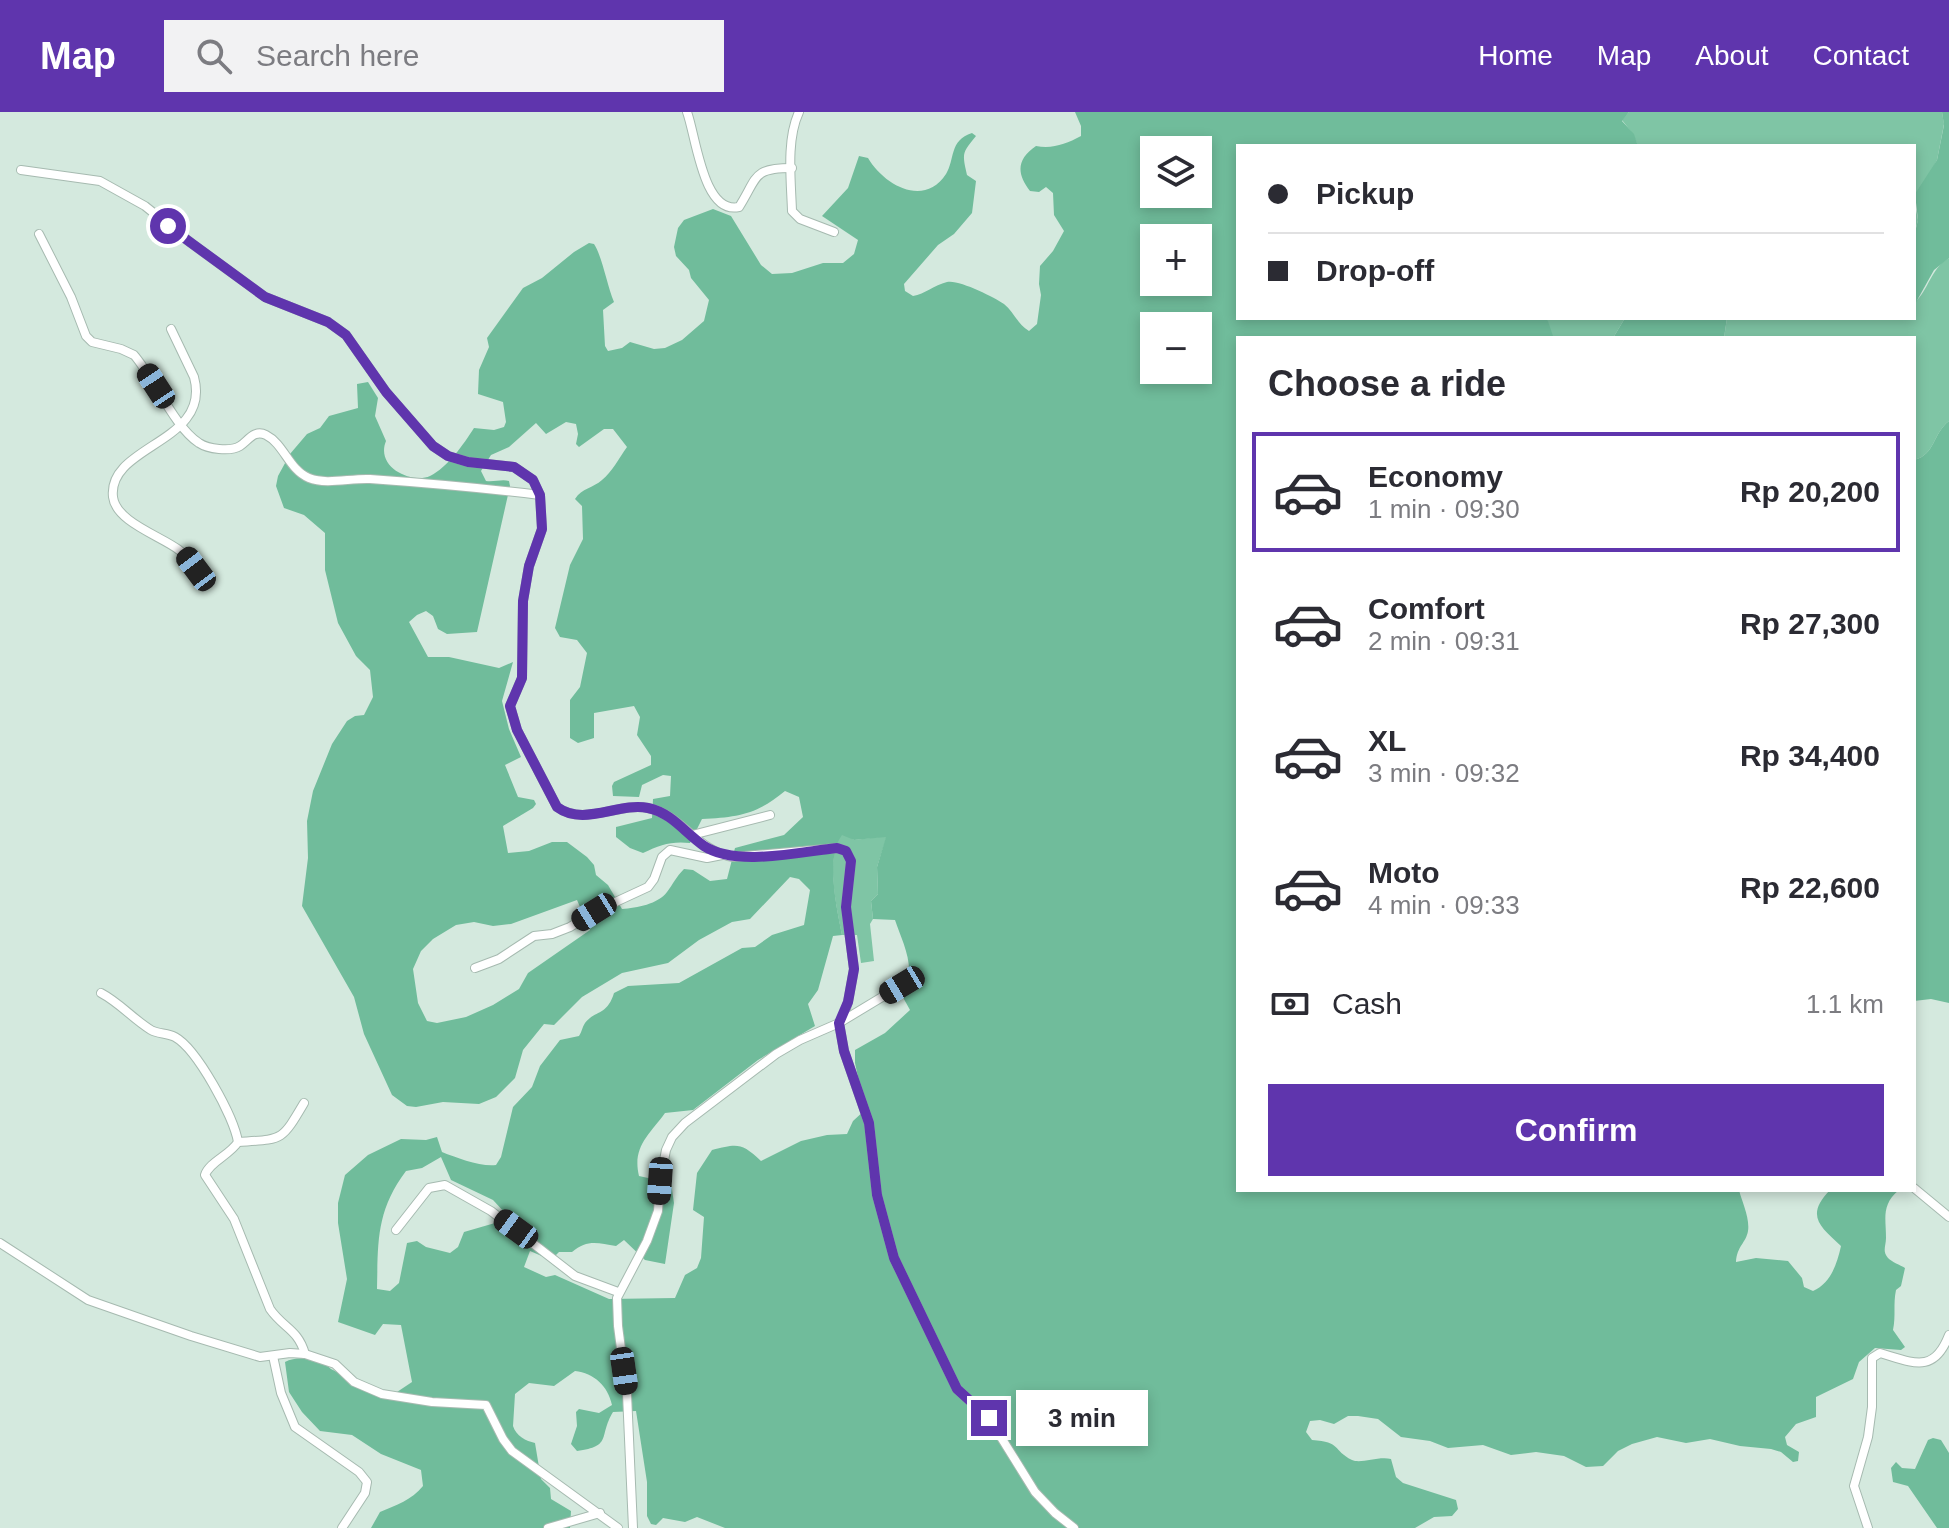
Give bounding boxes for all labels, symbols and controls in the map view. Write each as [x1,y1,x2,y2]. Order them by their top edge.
search box [164,20,724,92]
icon: search [192,34,236,78]
text: Map [40,35,116,77]
text: Search here [256,39,419,72]
text: Home [1478,40,1553,71]
text: Map [1597,40,1651,71]
text: About [1695,40,1769,71]
text: Contact [1813,40,1909,71]
map controls [1140,136,1212,384]
button: layers [1140,136,1212,208]
text: Pickup [1316,177,1414,210]
route start [150,208,186,244]
button: + [1140,224,1212,296]
text: Drop-off [1316,254,1434,287]
button: − [1140,312,1212,384]
car [133,359,179,413]
text: Choose a ride [1268,363,1506,404]
icon: car [1272,456,1344,528]
text: Economy [1368,460,1503,493]
text: Rp 20,200 [1740,475,1880,508]
text: 1 min · 09:30 [1368,494,1520,524]
car [172,543,220,595]
icon: car [1272,588,1344,660]
text: Comfort [1368,592,1485,625]
text: Rp 27,300 [1740,607,1880,640]
text: 2 min · 09:31 [1368,626,1520,656]
icon: car [1272,720,1344,792]
text: XL [1368,724,1406,757]
text: Rp 34,400 [1740,739,1880,772]
text: 3 min · 09:32 [1368,758,1520,788]
icon: car [1272,852,1344,924]
text: Moto [1368,856,1440,889]
text: Rp 22,600 [1740,871,1880,904]
car [567,889,621,935]
text: 4 min · 09:33 [1368,890,1520,920]
car [875,962,929,1008]
icon: cash [1268,982,1312,1026]
text: Cash [1332,987,1402,1020]
text: 1.1 km [1806,989,1884,1019]
button: Confirm [1268,1084,1884,1176]
car [646,1156,674,1206]
car [490,1205,542,1253]
car [609,1346,639,1396]
callout: 3 min [1017,1390,1149,1446]
route end [971,1400,1007,1436]
text: 3 min [1048,1403,1116,1433]

